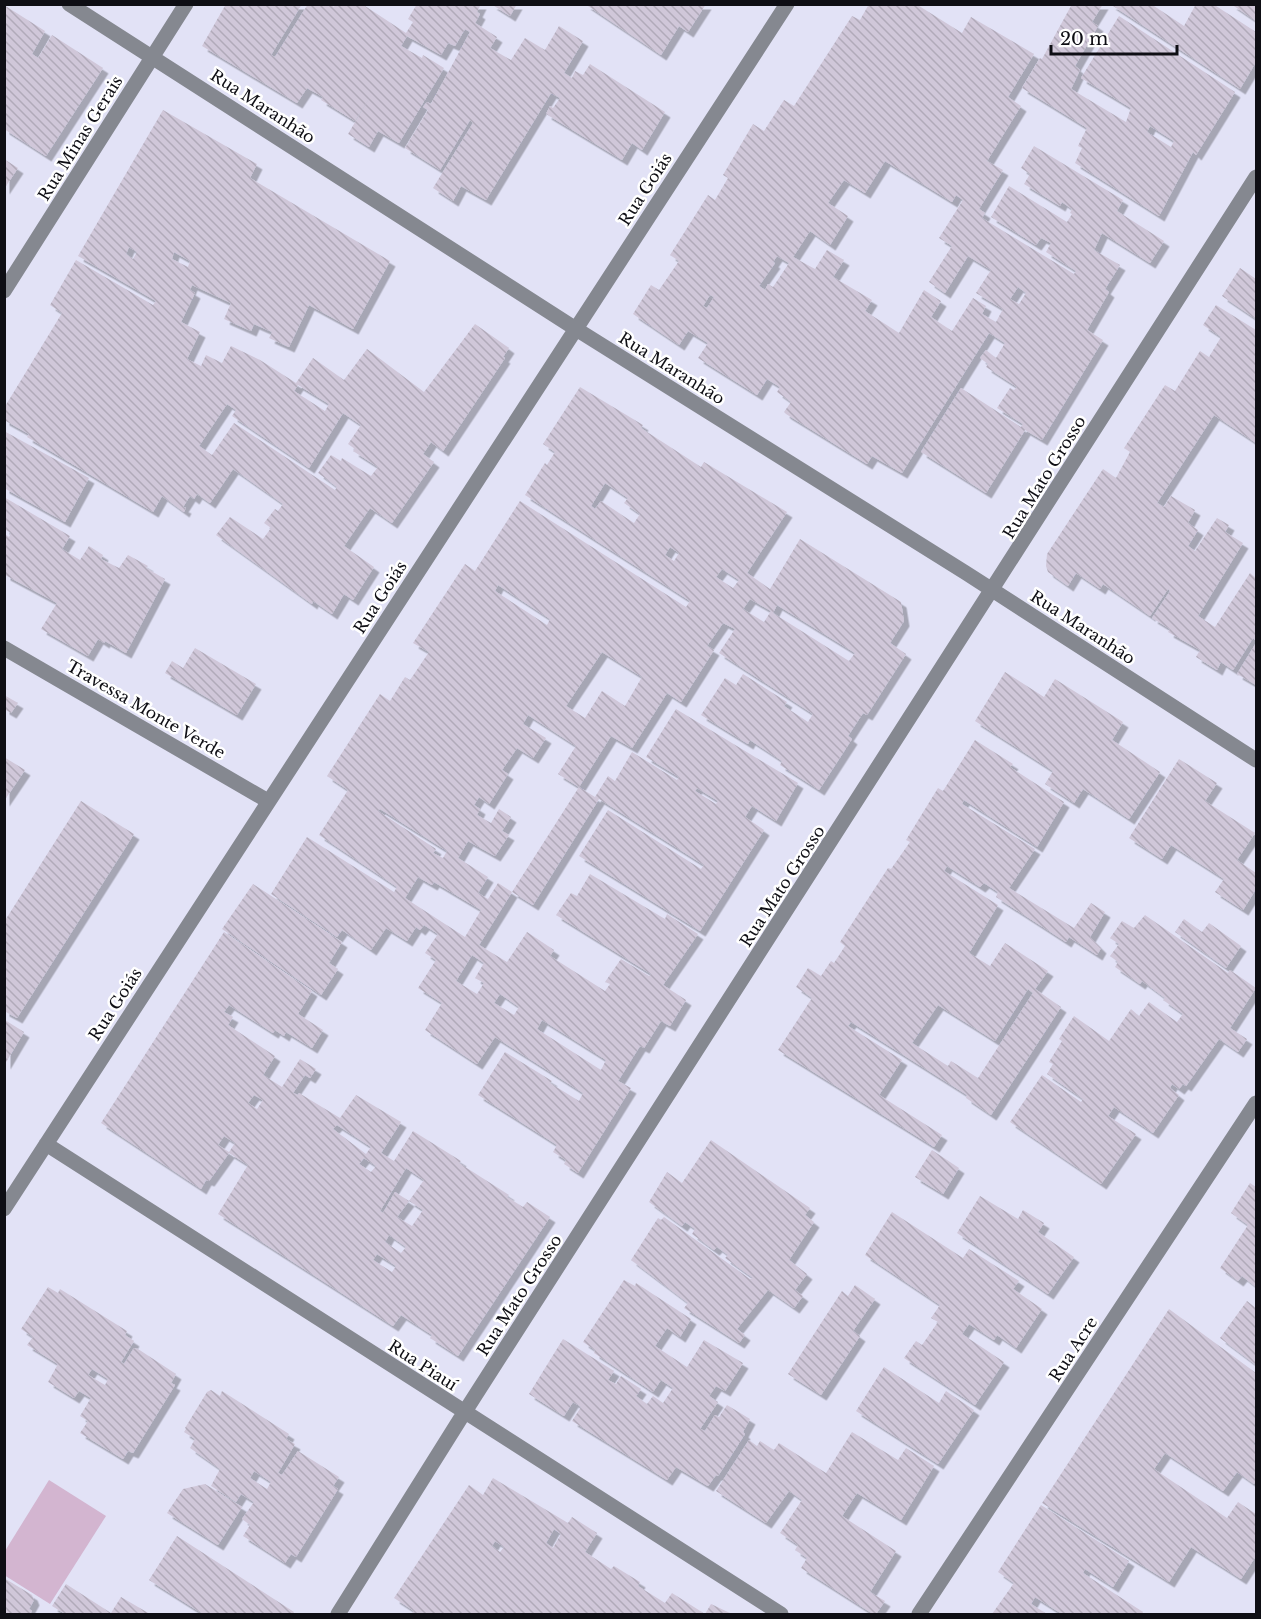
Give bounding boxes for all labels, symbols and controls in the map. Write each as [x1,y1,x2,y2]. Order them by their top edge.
scale bar [1051,18,1177,56]
text: 20 m [1060,28,1108,50]
street label: Rua Maranhão [207,65,319,147]
street label: Rua Minas Gerais [33,72,127,204]
street label: Rua Goiás [614,149,676,229]
street label: Rua Maranhão [615,328,729,408]
street label: Rua Mato Grosso [998,412,1090,542]
street label: Rua Goiás [349,557,411,637]
street label: Rua Maranhão [1027,586,1139,668]
street label: Travessa Monte Verde [63,655,229,763]
street label: Rua Mato Grosso [735,821,829,951]
street label: Rua Goiás [84,964,146,1044]
street label: Rua Mato Grosso [472,1230,566,1360]
street label: Rua Acre [1045,1313,1101,1385]
street label: Rua Piauí [385,1335,462,1395]

